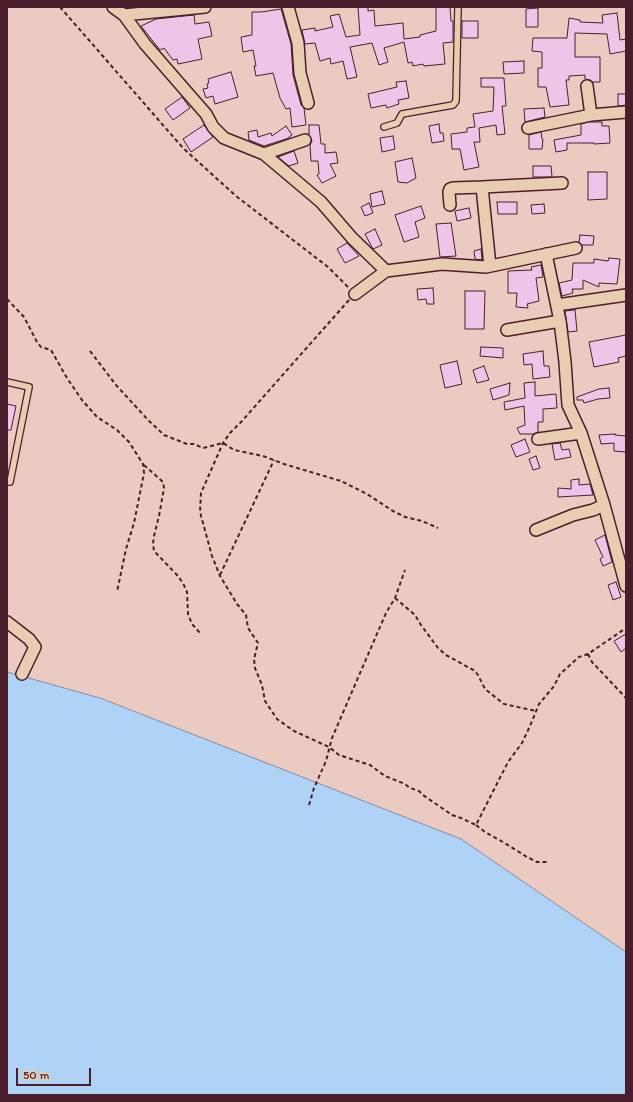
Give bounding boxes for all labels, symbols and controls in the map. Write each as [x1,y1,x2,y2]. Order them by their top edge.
scale bar [18,1060,93,1086]
text: 50 m [23,1068,49,1082]

